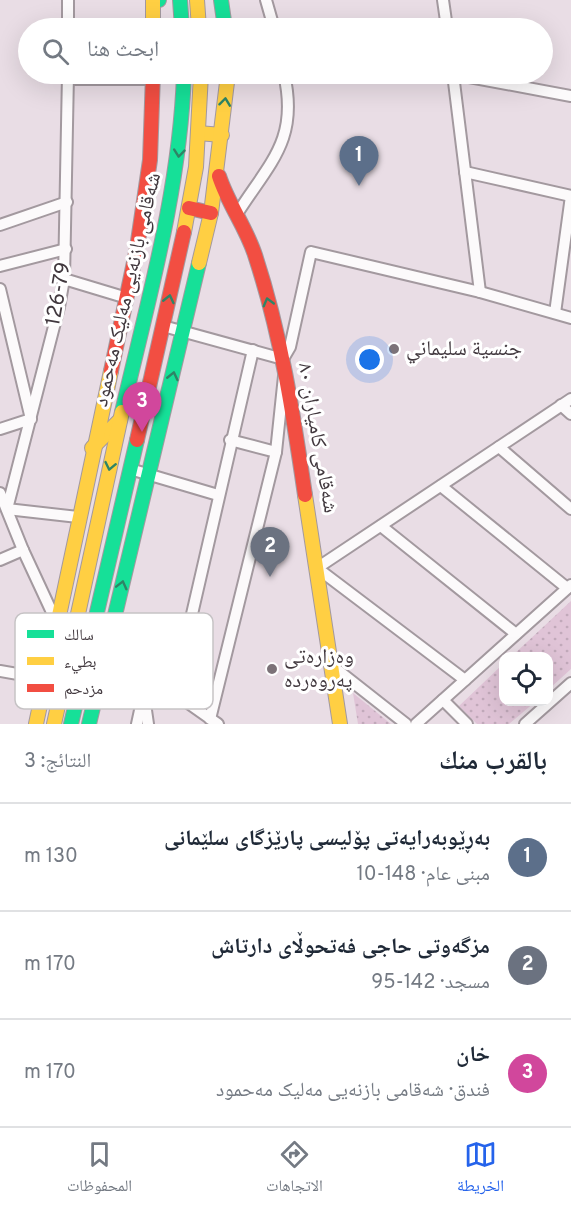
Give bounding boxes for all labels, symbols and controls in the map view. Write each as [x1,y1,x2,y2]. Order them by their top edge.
search box [18,18,553,84]
icon: search [39,35,72,68]
text: ابحث هنا [87,37,159,64]
one-way arrow [218,97,231,106]
pin: 1 [340,136,378,186]
one-way arrow [173,148,186,157]
street label: شەقامی بازنەیی مەلیک مەحمود [88,170,168,410]
street label: 126-79 [40,260,78,328]
one-way arrow [162,294,175,304]
one-way arrow [263,297,275,308]
place label: جنسية سليماني [406,336,522,364]
marker: جنسية سليماني [387,342,401,356]
your location [355,345,384,374]
street label: شەقامی کامیاران ٨٠ [291,361,343,515]
one-way arrow [165,371,178,381]
pin: 3 [122,382,162,432]
one-way arrow [104,461,117,471]
pin: 2 [250,528,290,577]
one-way arrow [115,581,128,591]
legend [15,613,213,709]
text: سالك [64,626,94,646]
place label: وەزارەتی پەروەردە [284,644,354,695]
map controls [499,652,553,706]
button: locate [499,652,553,706]
text: بطيء [64,653,96,674]
marker: وەزارەتی پەروەردە [265,662,279,676]
text: مزدحم [64,680,103,700]
text: بالقرب منك [439,746,547,779]
text: النتائج: 3 [24,749,91,775]
text: بەڕێوبەرایەتی پۆلیسی پارێزگای سلێمانی [164,826,490,853]
text: 130 m [24,844,78,870]
text: 1 [524,844,532,870]
text: مبنى عام · 148-10 [356,862,490,888]
text: مزگەوتی حاجی فەتحوڵای دارتاش [211,934,490,961]
text: 170 m [24,952,76,978]
text: 2 [521,952,534,978]
text: مسجد · 142-95 [371,970,490,996]
text: خان [456,1042,490,1069]
text: 170 m [24,1060,76,1086]
text: 3 [522,1060,534,1086]
text: فندق · شەقامی بازنەیی مەلیک مەحمود [216,1078,490,1104]
tab: المحفوظات [67,1138,132,1201]
tab: الاتجاهات [266,1138,323,1201]
tab: الخريطة [457,1138,504,1201]

